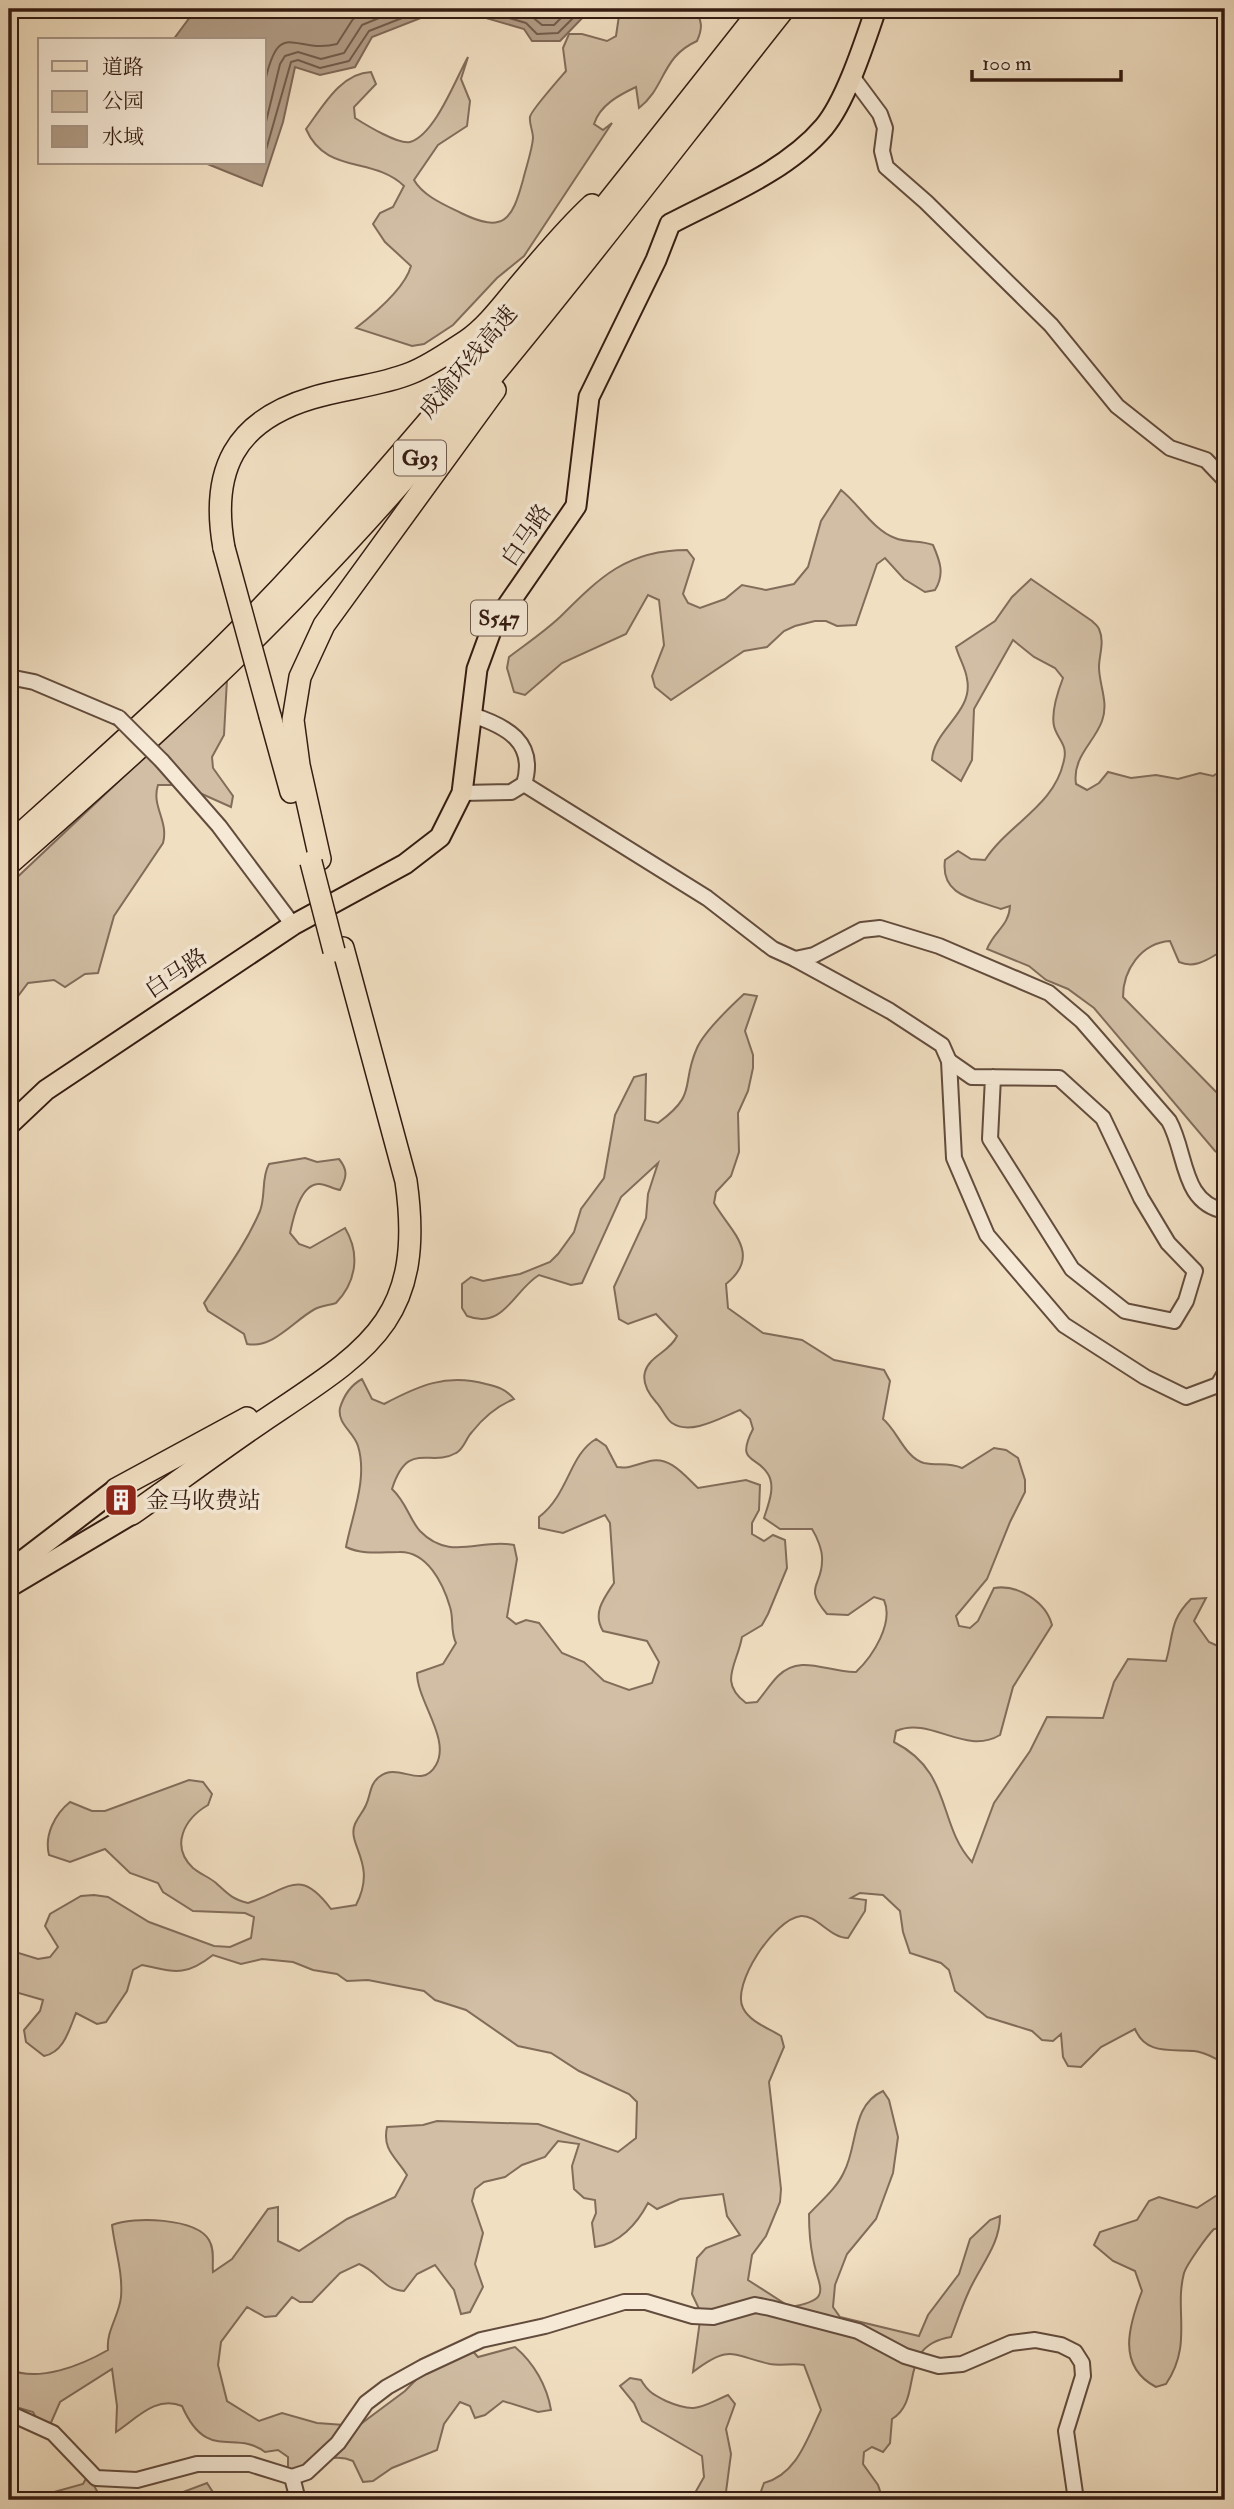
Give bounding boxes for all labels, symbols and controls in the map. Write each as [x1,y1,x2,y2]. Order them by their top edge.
legend [38,38,266,164]
scale bar [972,38,1120,82]
text: 100 m [982,50,1032,77]
text: 道路 [102,54,144,81]
text: 公园 [102,88,144,115]
text: 水域 [102,124,144,151]
street label: 成渝环线高速 [413,300,523,424]
road number: G93 [394,440,446,476]
street label: 白马路 [495,498,557,572]
road number: S547 [471,600,527,636]
street label: 白马路 [139,942,213,1004]
building icon: 金马收费站 [102,1481,140,1519]
place label: 金马收费站 [146,1486,261,1515]

